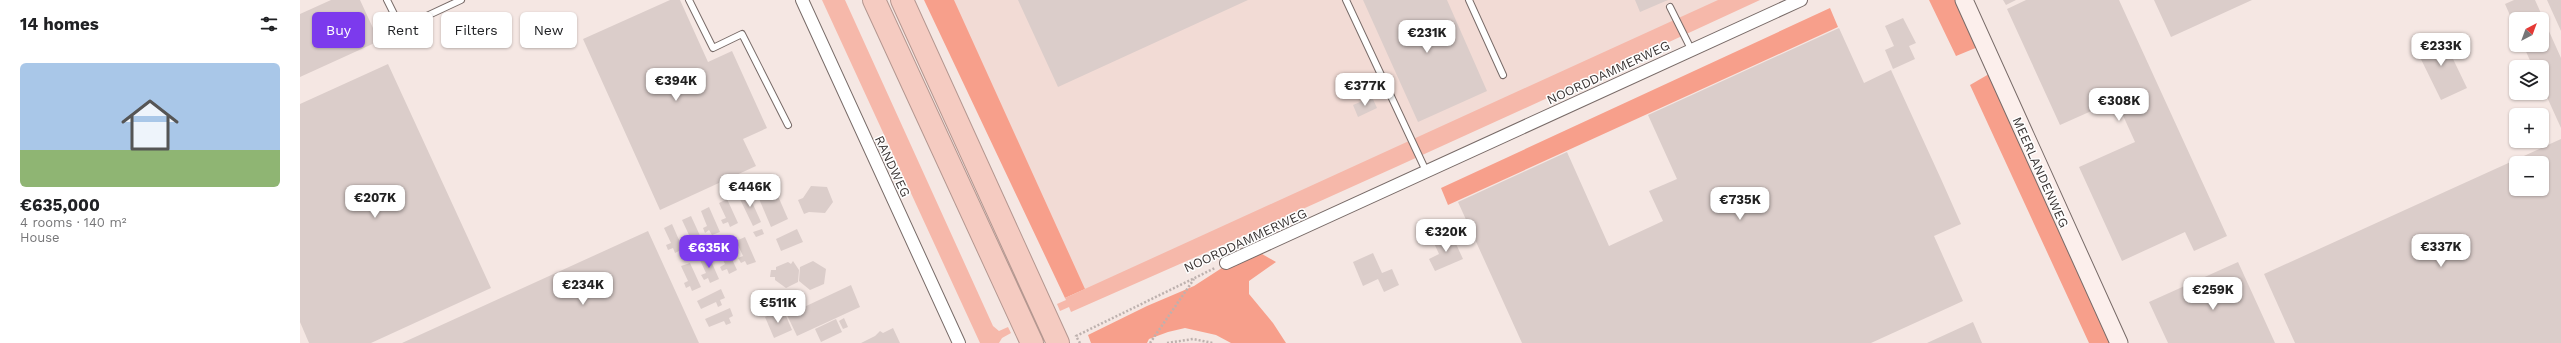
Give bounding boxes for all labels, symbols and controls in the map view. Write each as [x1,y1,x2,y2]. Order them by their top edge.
chip: Buy [312,12,365,48]
chip: Rent [373,12,433,48]
chip: Filters [441,12,512,48]
chip: New [520,12,577,48]
north arrow [2509,12,2549,52]
map controls [2509,12,2549,196]
icon: filters [258,13,280,35]
text: 14 homes [20,14,99,34]
pin: €231K [1399,20,1455,54]
text: €231K [1407,25,1447,40]
pin: €233K [2413,33,2469,67]
street label: NOORDDAMMERWEG [1544,37,1672,108]
text: €233K [2420,38,2462,53]
button: layers [2509,60,2549,100]
pin: €394K [648,68,704,102]
text: €394K [655,73,697,88]
pin: €377K [1337,73,1393,107]
text: €377K [1344,78,1386,93]
pin: €308K [2091,88,2147,122]
icon: home [114,89,186,161]
text: €308K [2098,93,2140,108]
button: + [2509,108,2549,148]
street label: MEERLANDENWEG [2009,115,2072,230]
street label: RANDWEG [872,133,913,199]
button: − [2509,156,2549,196]
pin: €446K [722,174,778,208]
text: €446K [729,179,771,194]
pin: €207K [347,185,403,219]
pin: €735K [1712,187,1768,221]
text: €207K [354,190,396,205]
text: €735K [1719,192,1761,207]
text: €635,000 [20,195,100,215]
street label: NOORDDAMMERWEG [1181,205,1309,276]
text: 4 rooms · 140 m² [20,215,127,230]
pin: €320K [1418,219,1474,253]
text: €320K [1425,224,1467,239]
text: House [20,230,60,245]
pin: €337K [2413,234,2469,268]
pin: €635K [681,235,737,269]
text: €337K [2420,239,2462,254]
text: €635K [688,240,730,255]
pin: €234K [555,272,611,306]
text: €234K [562,277,604,292]
pin: €259K [2185,277,2241,311]
text: €259K [2192,282,2234,297]
pin: €511K [750,290,806,324]
text: €511K [760,295,796,310]

